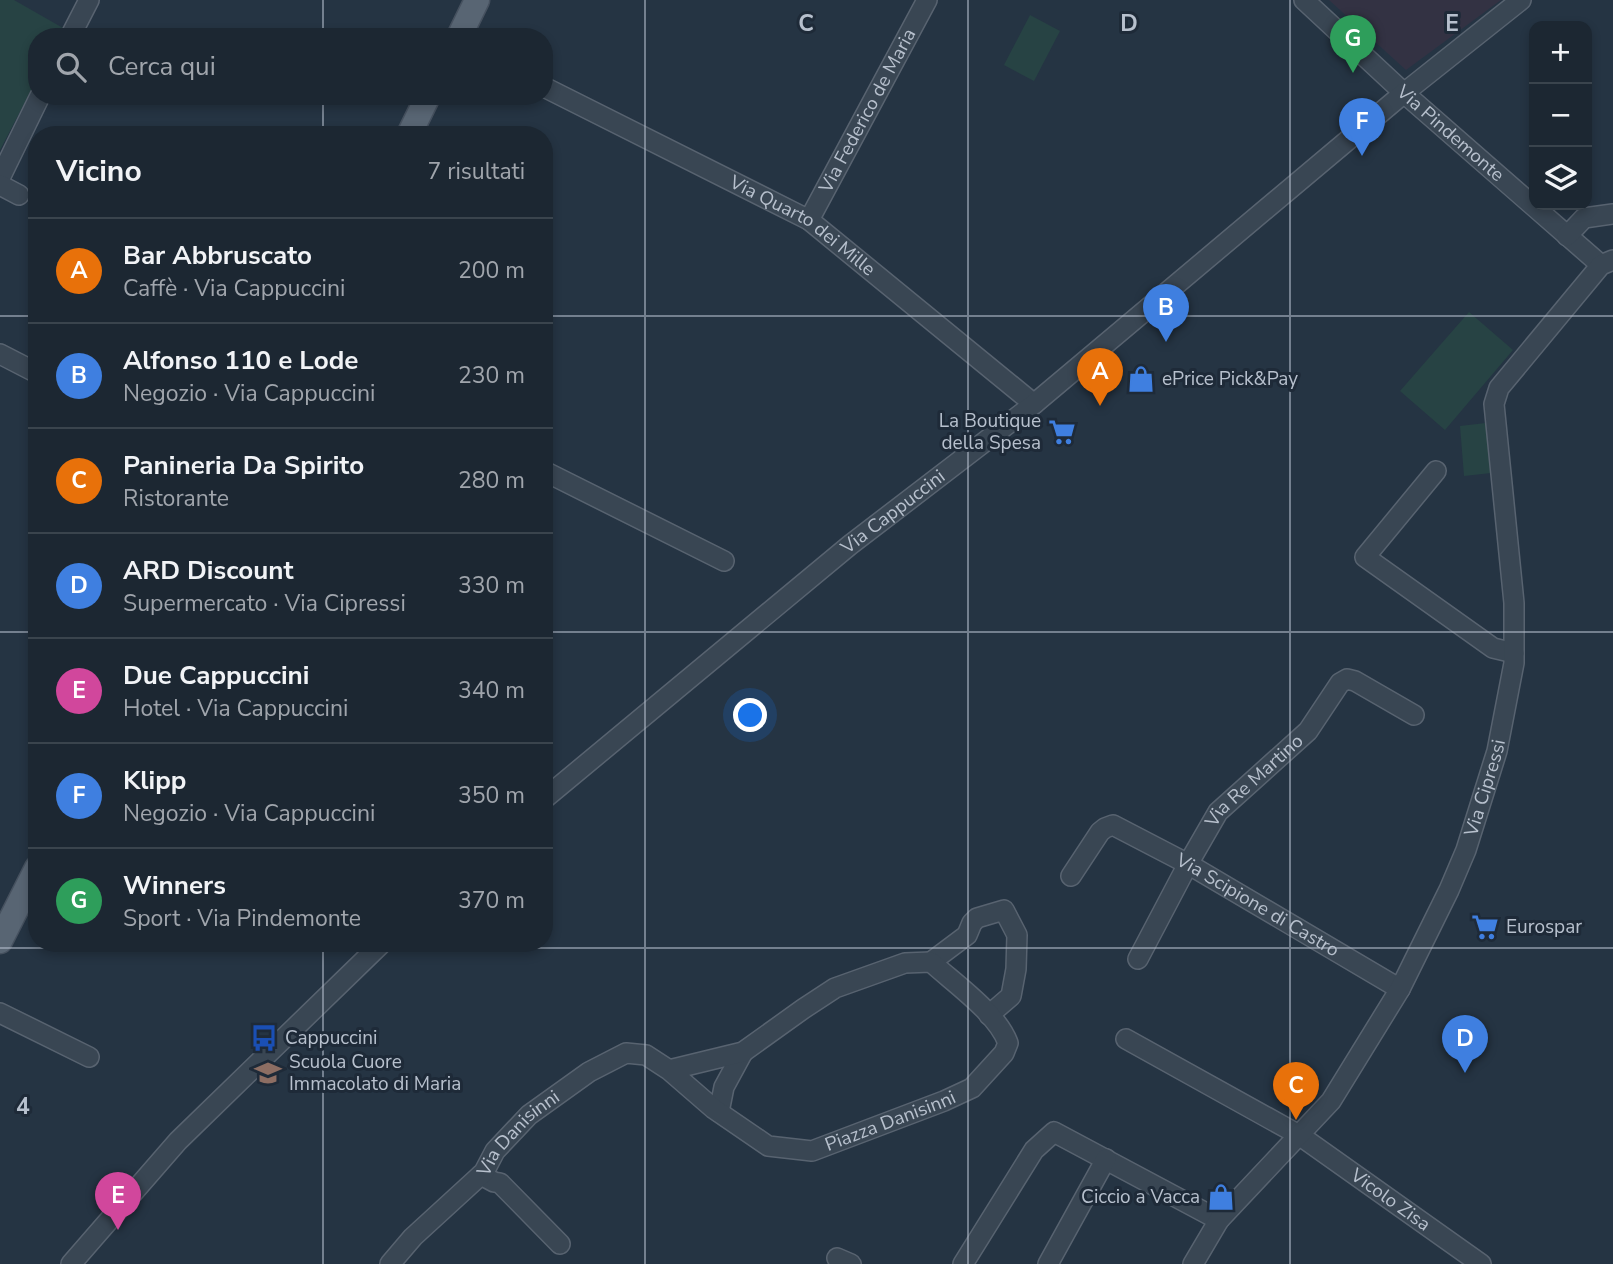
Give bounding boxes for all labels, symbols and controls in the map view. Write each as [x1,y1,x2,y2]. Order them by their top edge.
text: C [798,8,814,39]
text: D [1120,8,1138,39]
text: E [1445,8,1459,39]
pin: G [1330,15,1376,73]
map controls [1529,21,1592,210]
button: + [1529,21,1592,84]
street label: Via Federico de Maria [812,24,922,198]
search box [28,28,553,105]
icon: search [52,48,90,86]
text: Cerca qui [108,49,216,84]
street label: Via Pindemonte [1390,78,1510,188]
button: − [1529,84,1592,147]
pin: F [1339,98,1385,156]
button: layers [1529,147,1592,210]
text: Vicino [56,151,142,192]
text: 7 risultati [428,156,525,187]
street label: Via Quarto dei Mille [724,169,881,282]
text: Bar Abbruscato [123,238,312,273]
text: A [70,255,88,286]
text: 200 m [458,255,525,286]
text: Caffè · Via Cappuccini [123,273,345,304]
pin: B [1143,284,1189,342]
text: Alfonso 110 e Lode [123,343,358,378]
pin: A [1077,348,1123,406]
text: B [71,360,87,391]
text: 230 m [458,360,525,391]
shop icon: ePrice Pick&Pay [1126,364,1156,394]
place label: ePrice Pick&Pay [1162,366,1298,392]
text: Negozio · Via Cappuccini [123,378,375,409]
place label: La Boutique della Spesa [939,408,1041,456]
supermarket icon: La Boutique della Spesa [1047,417,1077,447]
text: Panineria Da Spirito [123,448,364,483]
street label: Via Cappuccini [835,464,951,561]
text: C [71,465,87,496]
text: 280 m [458,465,525,496]
text: Ristorante [123,483,229,514]
text: ARD Discount [123,553,293,588]
text: D [70,570,88,601]
text: 330 m [458,570,525,601]
text: Supermercato · Via Cipressi [123,588,406,619]
text: Due Cappuccini [123,658,309,693]
text: E [72,675,86,706]
text: 340 m [458,675,525,706]
text: Hotel · Via Cappuccini [123,693,348,724]
your location [733,698,767,732]
street label: Via Re Martino [1199,728,1309,833]
street label: Via Cipressi [1458,737,1512,841]
text: Klipp [123,763,186,798]
text: F [73,780,85,811]
text: 350 m [458,780,525,811]
text: Negozio · Via Cappuccini [123,798,375,829]
street label: Via Scipione di Castro [1171,847,1344,963]
text: Winners [123,868,226,903]
text: G [71,885,87,916]
text: 370 m [458,885,525,916]
text: Sport · Via Pindemonte [123,903,361,934]
supermarket icon: Eurospar [1470,912,1500,942]
place label: Eurospar [1506,914,1582,940]
pin: D [1442,1015,1488,1073]
bus stop icon: Cappuccini [249,1023,279,1053]
place label: Cappuccini [285,1025,377,1051]
place label: Scuola Cuore Immacolato di Maria [289,1049,461,1097]
school or university icon: Scuola Cuore Immacolato di Maria [253,1058,283,1088]
pin: C [1273,1062,1319,1120]
street label: Via Danisinni [470,1084,565,1182]
street label: Piazza Danisinni [821,1084,960,1158]
text: 4 [16,1091,30,1122]
street label: Vicolo Zisa [1344,1162,1436,1237]
pin: E [95,1172,141,1230]
shop icon: Ciccio a Vacca [1206,1182,1236,1212]
place label: Ciccio a Vacca [1081,1184,1200,1210]

